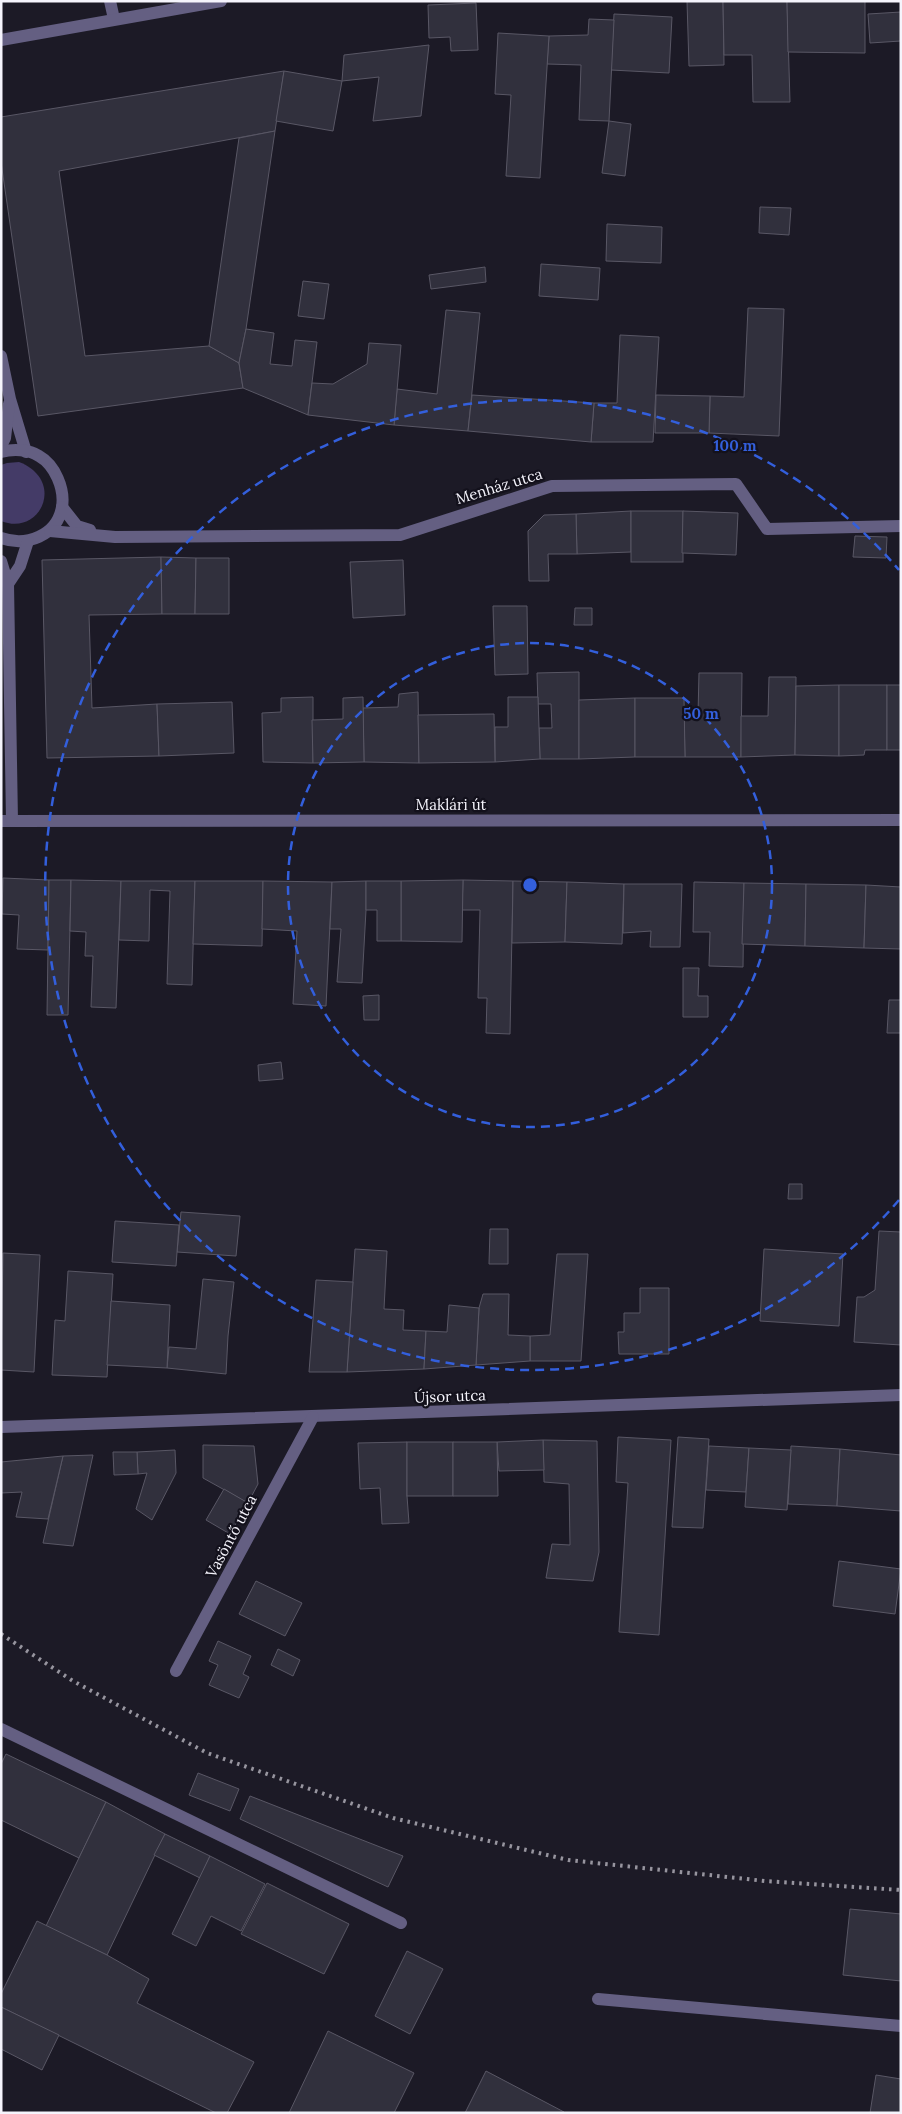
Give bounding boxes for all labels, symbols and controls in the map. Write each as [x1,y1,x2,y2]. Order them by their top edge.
text: 100 m [714,436,757,455]
street label: Menház utca [453,464,545,508]
text: 50 m [683,704,719,723]
street label: Maklári út [416,795,487,814]
centre of rings [521,876,539,894]
street label: Újsor utca [414,1385,486,1407]
street label: Vasöntő utca [201,1491,261,1581]

